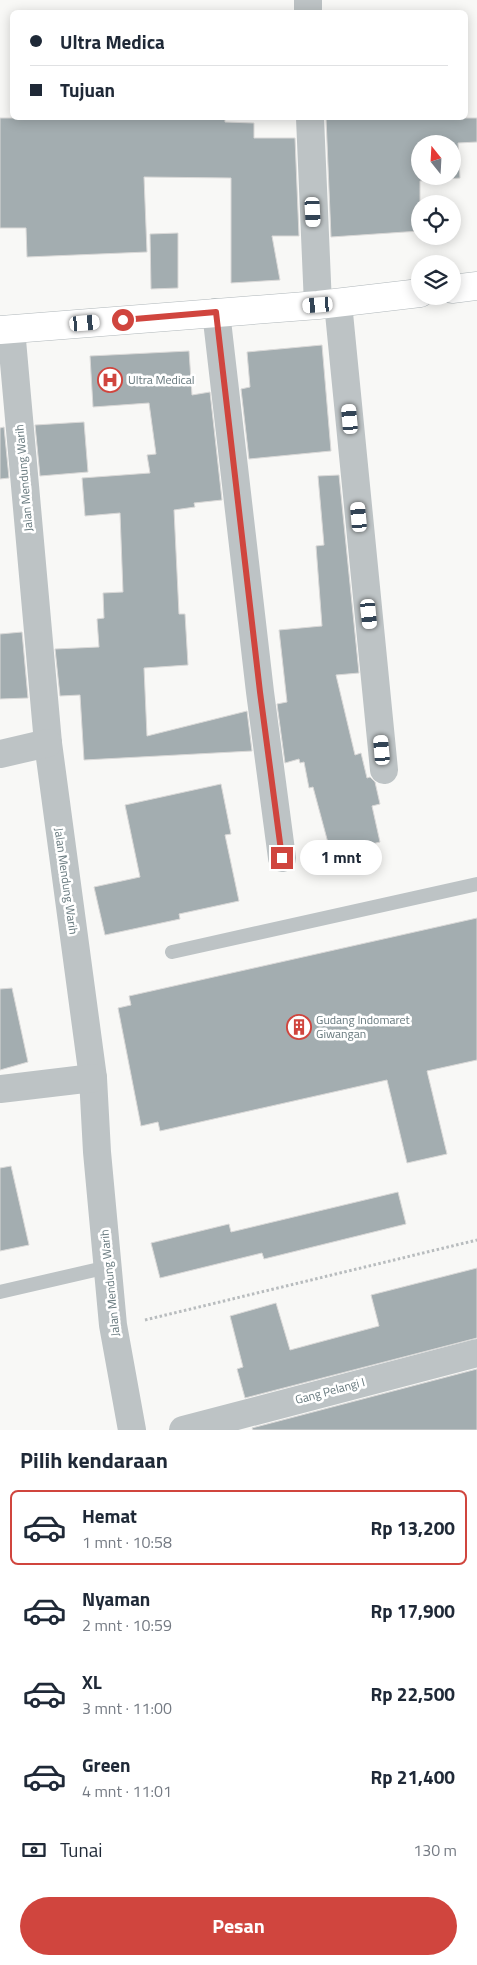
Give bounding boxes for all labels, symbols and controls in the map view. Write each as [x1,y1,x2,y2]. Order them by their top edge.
text: Ultra Medica [60,27,165,56]
text: Tujuan [60,75,115,104]
north arrow [411,135,461,185]
map controls [411,135,461,305]
button: locate [411,195,461,245]
car [304,197,321,227]
button: layers [411,255,461,305]
car [302,296,333,314]
route start [112,309,134,331]
car [69,314,100,332]
hospital icon: Ultra Medical [97,367,123,393]
place label: Ultra Medical [128,370,195,389]
car [341,403,358,435]
street label: Jalan Mendung Warih [9,424,38,532]
car [350,501,367,533]
car [359,598,378,630]
car [373,734,390,766]
street label: Jalan Mendung Warih [50,826,83,936]
callout: 1 mnt [300,840,382,876]
text: 1 mnt [321,845,361,869]
route end [271,847,293,869]
place label: Gudang Indomaret Giwangan [316,1010,411,1043]
building icon: Gudang Indomaret Giwangan [286,1014,312,1040]
street label: Jalan Mendung Warih [94,1229,125,1338]
street label: Gang Pelangi I [293,1372,367,1409]
text: Pilih kendaraan [20,1443,168,1477]
text: Hemat [82,1501,137,1530]
icon: car [22,1505,67,1550]
text: Rp 13,200 [371,1513,455,1542]
text: 1 mnt · 10:58 [82,1530,172,1554]
text: Nyaman [82,1584,150,1613]
icon: car [22,1588,67,1633]
text: Rp 17,900 [371,1596,455,1625]
text: 2 mnt · 10:59 [82,1613,172,1637]
text: XL [82,1667,102,1696]
icon: car [22,1671,67,1716]
text: Rp 22,500 [371,1679,455,1708]
text: 3 mnt · 11:00 [82,1696,172,1720]
text: Green [82,1750,131,1779]
icon: car [22,1754,67,1799]
text: Rp 21,400 [371,1762,455,1791]
text: 4 mnt · 11:01 [82,1779,172,1803]
text: Tunai [60,1835,102,1864]
icon: cash [20,1836,48,1864]
text: 130 m [413,1838,457,1862]
button: Pesan [20,1897,457,1955]

